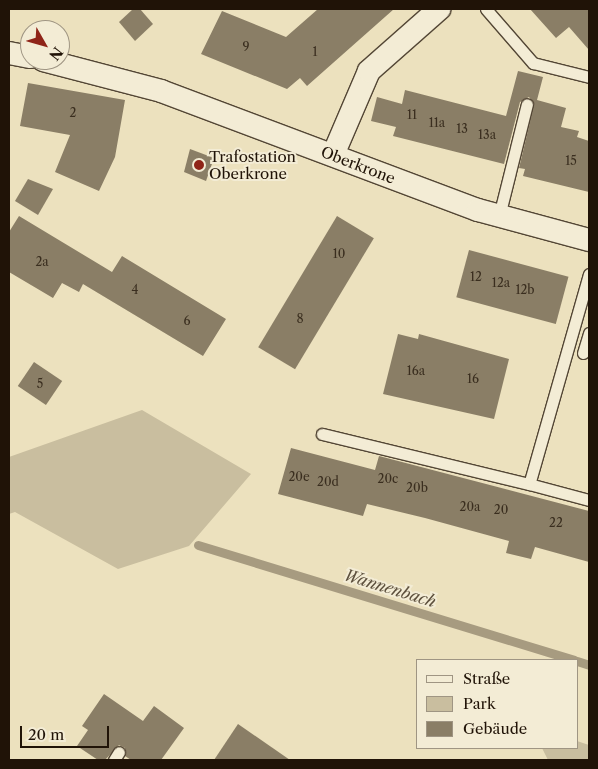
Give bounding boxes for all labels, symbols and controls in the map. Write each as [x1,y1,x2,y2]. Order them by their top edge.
north arrow [20,20,70,70]
house number: 9 [242,40,250,54]
text: N [45,43,67,64]
house number: 1 [312,45,318,59]
house number: 2 [70,106,76,120]
house number: 11 [407,108,417,122]
house number: 11a [429,116,445,130]
house number: 13 [456,122,468,136]
house number: 13a [478,128,496,142]
street label: Oberkrone [318,143,398,187]
place label: Trafostation Oberkrone [209,147,296,182]
house number: 15 [565,154,577,168]
marker: Trafostation Oberkrone [193,159,205,171]
house number: 10 [333,247,345,261]
house number: 2a [35,255,49,269]
house number: 12 [470,270,482,284]
house number: 12a [492,276,510,290]
house number: 4 [132,283,138,297]
house number: 12b [515,283,535,297]
house number: 8 [296,312,304,326]
house number: 6 [183,314,191,328]
house number: 16a [407,364,425,378]
house number: 16 [467,372,479,386]
house number: 5 [37,377,43,391]
house number: 20e [288,470,310,484]
house number: 20c [378,472,398,486]
house number: 20d [317,475,339,489]
house number: 20b [406,481,428,495]
house number: 20a [460,500,480,514]
house number: 20 [494,503,508,517]
house number: 22 [549,516,563,530]
water label: Wannenbach [342,565,438,611]
legend [416,659,578,749]
text: Straße [463,669,510,688]
text: Park [463,694,496,713]
scale bar [22,716,111,748]
text: Gebäude [463,719,527,738]
text: 20 m [28,725,64,744]

